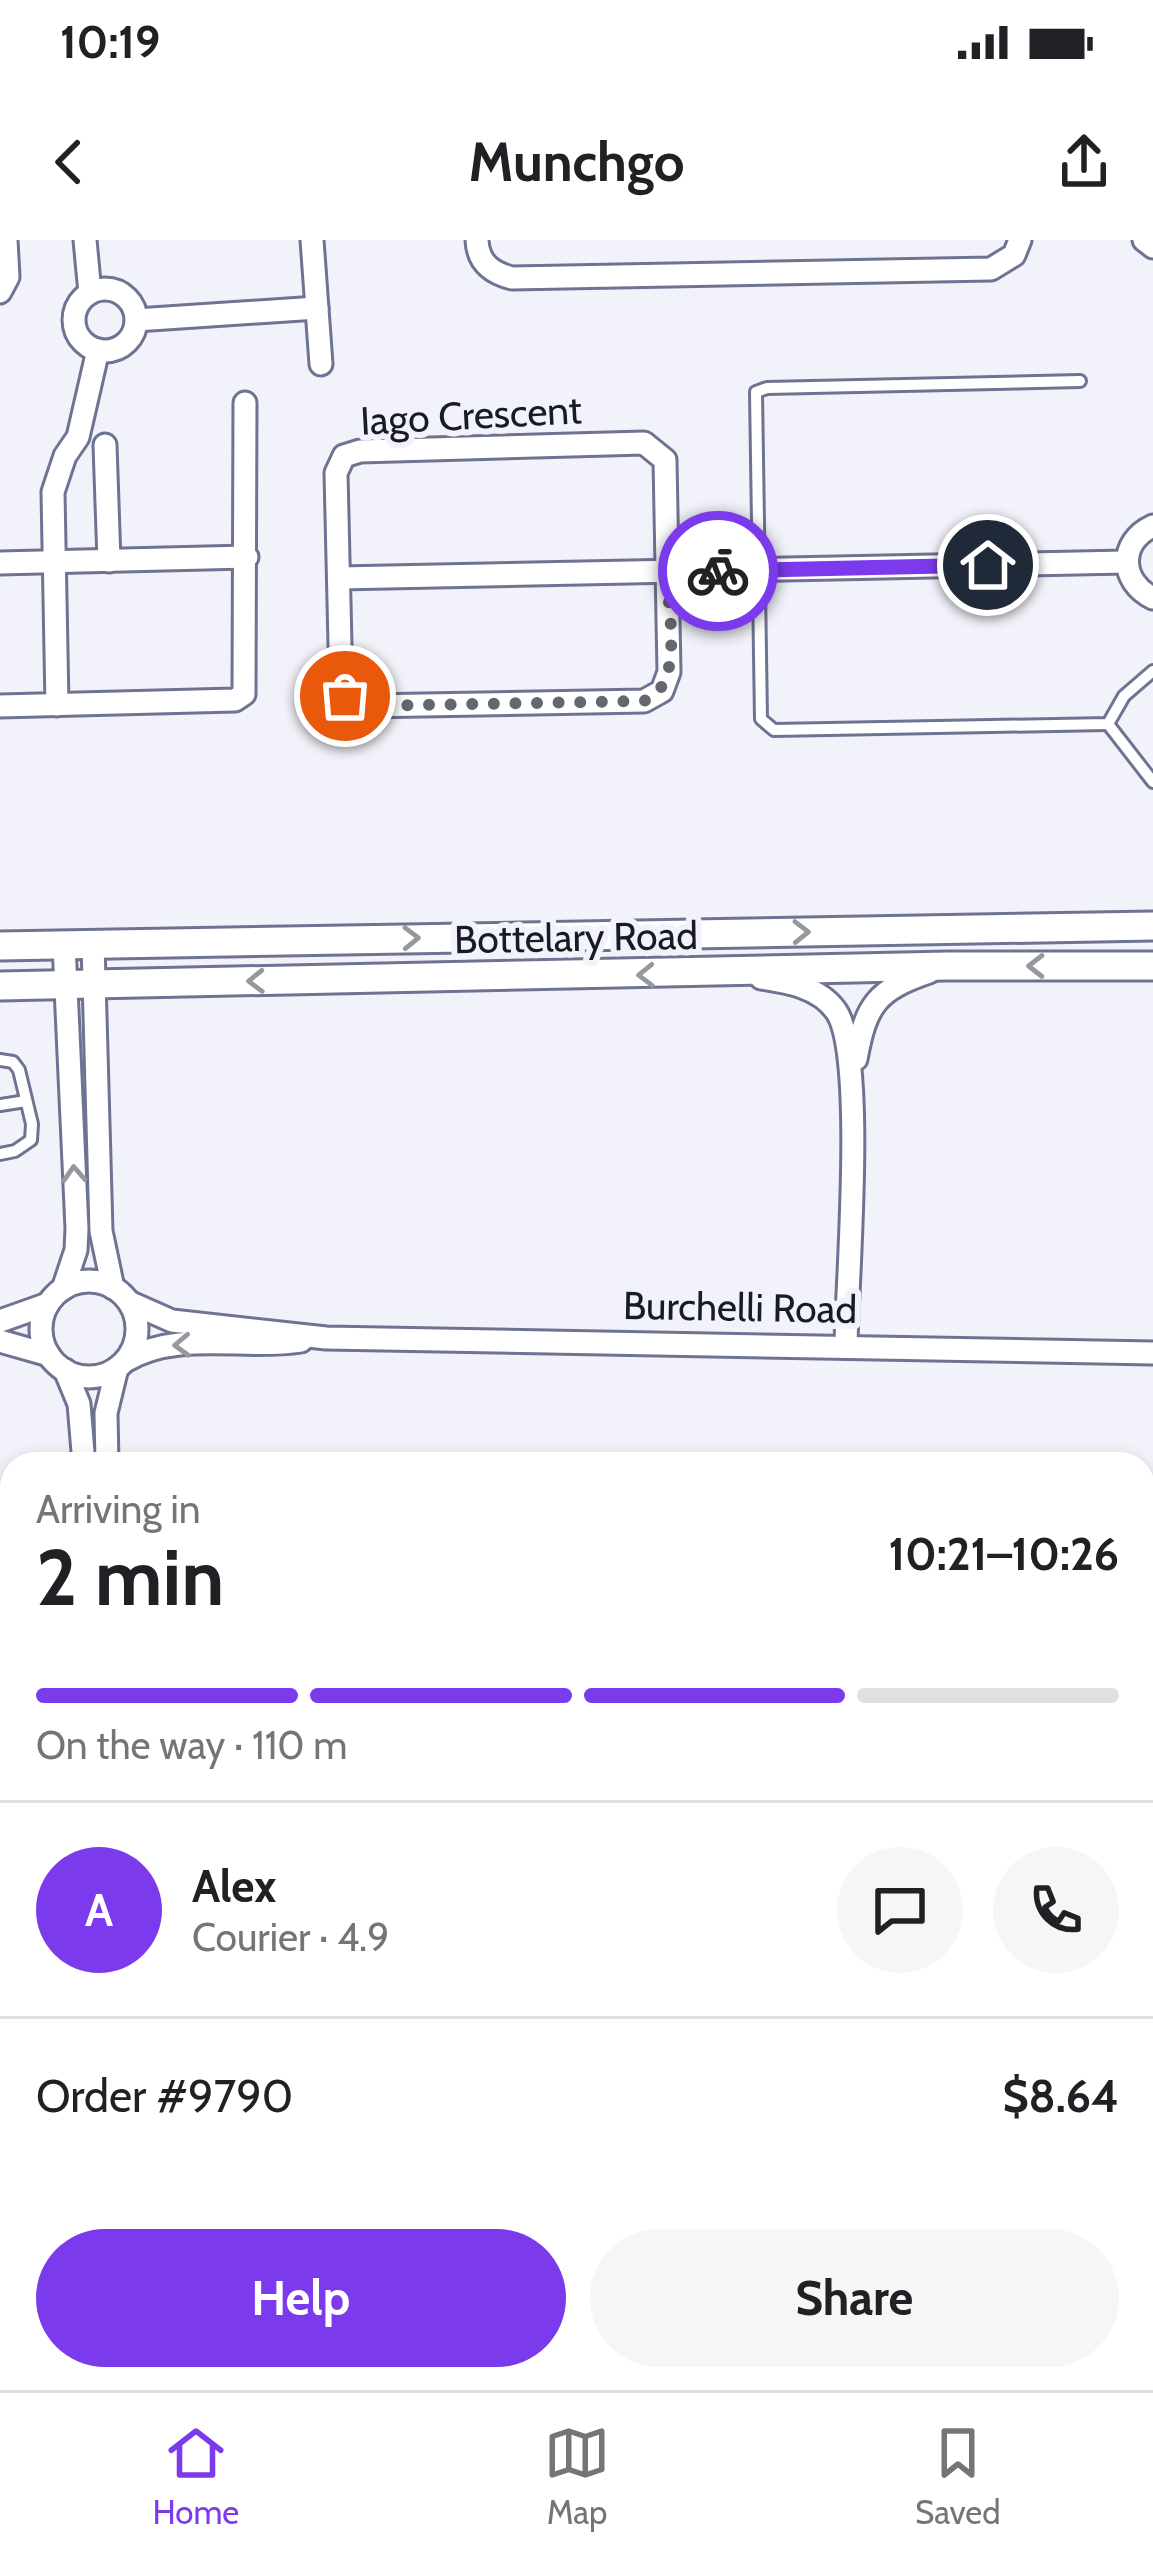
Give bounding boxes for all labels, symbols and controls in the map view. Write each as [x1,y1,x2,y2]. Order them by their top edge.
text: 10:19 [60,15,160,69]
icon: back [36,129,102,195]
text: Munchgo [469,129,684,195]
icon: share [1051,129,1117,195]
street label: Iago Crescent [359,385,583,445]
courier [658,511,778,631]
pin [937,514,1039,616]
icon: home [955,532,1021,598]
icon: bike [685,538,751,604]
pin [294,645,396,747]
icon: bag [312,663,378,729]
street label: Bottelary Road [454,911,698,963]
one-way arrow [792,919,811,945]
one-way arrow [402,926,421,952]
one-way arrow [1026,953,1044,979]
one-way arrow [636,962,654,988]
one-way arrow [246,968,265,994]
one-way arrow [61,1164,87,1183]
street label: Burchelli Road [622,1281,858,1333]
one-way arrow [172,1331,190,1357]
text: Arriving in [36,1485,200,1533]
text: 10:21–10:26 [888,1527,1119,1581]
text: 2 min [36,1530,224,1625]
text: On the way · 110 m [36,1721,348,1769]
button: chat [837,1847,963,1973]
button: phone [993,1847,1119,1973]
text: Alex [192,1859,276,1913]
text: A [85,1883,113,1937]
text: Courier · 4.9 [192,1913,389,1961]
text: Order #9790 [36,2069,293,2123]
text: $8.64 [1002,2069,1119,2123]
button: Help [36,2229,566,2367]
button: Share [590,2229,1119,2367]
tab: Home [152,2420,239,2532]
tab: Map [544,2420,610,2532]
tab: Saved [915,2420,1001,2532]

